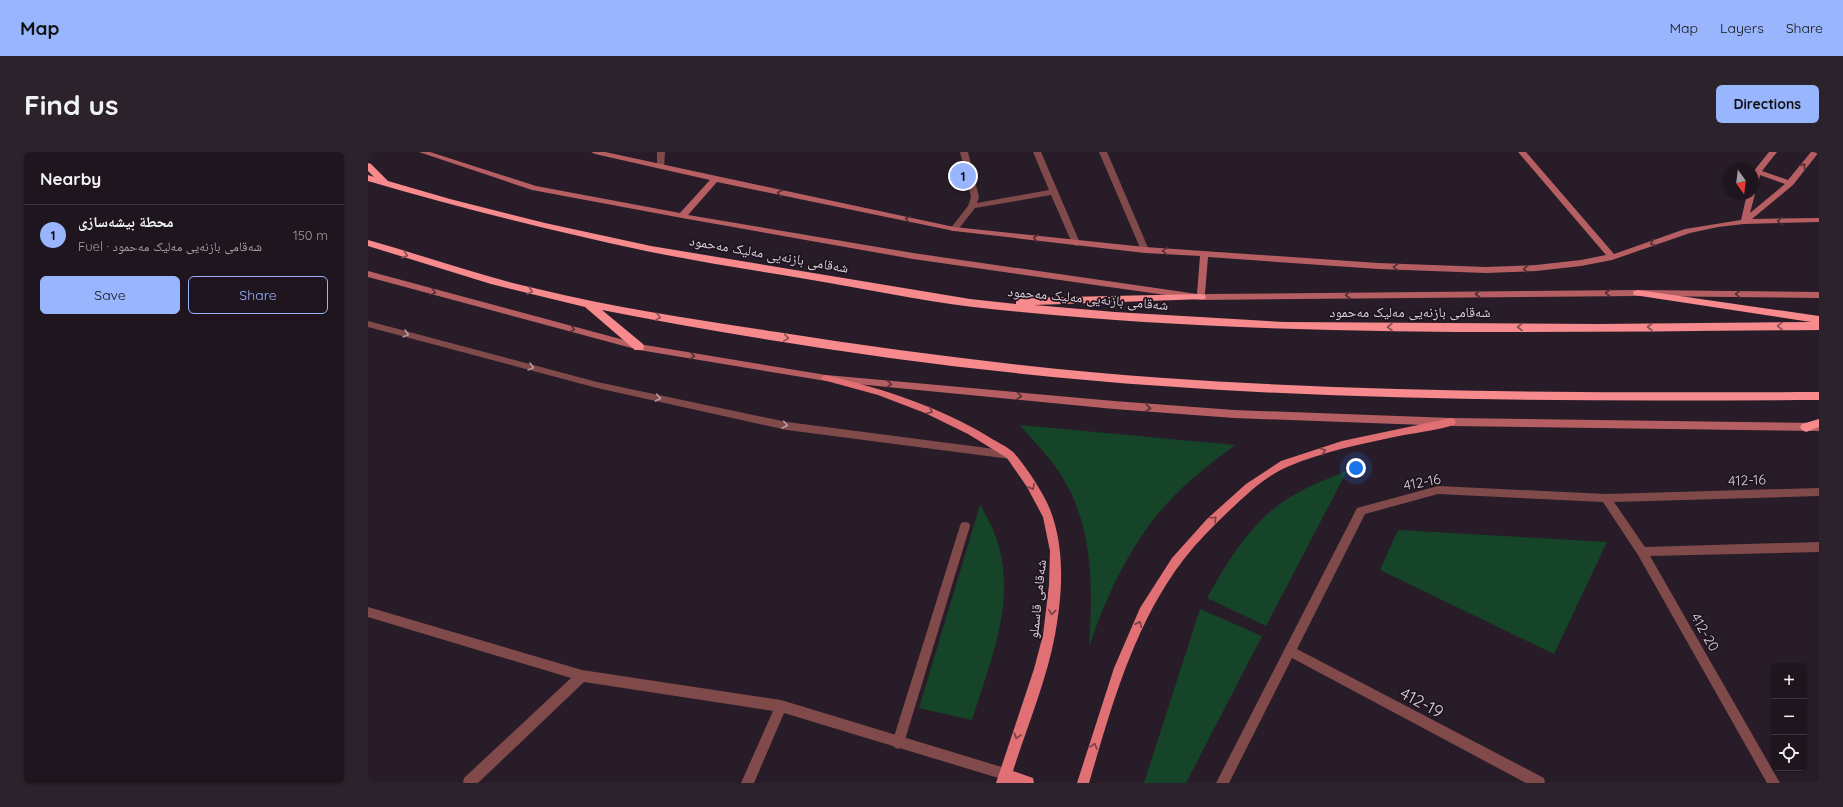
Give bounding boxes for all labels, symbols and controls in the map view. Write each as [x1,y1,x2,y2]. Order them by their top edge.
text: Map [20,16,59,40]
text: Map [1669,19,1698,37]
text: Layers [1720,19,1764,37]
text: Share [1786,19,1823,37]
button: Directions [1716,85,1819,123]
text: Find us [24,87,118,122]
pin: 1 [950,161,976,191]
north arrow [1723,164,1759,200]
one-way arrow [1799,164,1806,171]
text: Nearby [40,168,101,189]
one-way arrow [777,189,783,197]
text: محطة بیشەسازی [78,212,174,231]
one-way arrow [904,215,911,224]
one-way arrow [1777,216,1783,225]
text: 1 [50,227,56,243]
text: 150 m [293,227,328,243]
street label: شەقامی بازنەیی مەلیک مەحمود [688,231,850,277]
one-way arrow [1033,234,1039,243]
text: Fuel · شەقامی بازنەیی مەلیک مەحمود [78,238,262,254]
one-way arrow [1649,238,1657,246]
one-way arrow [1162,247,1168,256]
one-way arrow [402,250,409,259]
one-way arrow [1393,262,1399,271]
one-way arrow [1523,264,1529,273]
button: Save [40,276,180,314]
button: Share [188,276,328,314]
street label: شەقامی بازنەیی مەلیک مەحمود [1007,282,1169,314]
one-way arrow [429,287,436,296]
one-way arrow [527,287,533,295]
one-way arrow [1605,289,1611,297]
one-way arrow [1475,290,1481,298]
one-way arrow [1735,290,1741,298]
one-way arrow [1345,291,1351,299]
street label: شەقامی بازنەیی مەلیک مەحمود [1329,303,1491,321]
one-way arrow [654,312,661,320]
one-way arrow [1777,322,1783,330]
one-way arrow [1387,323,1393,331]
one-way arrow [1517,323,1523,331]
one-way arrow [1647,323,1653,331]
one-way arrow [568,324,575,333]
one-way arrow [402,329,409,337]
one-way arrow [783,333,789,341]
one-way arrow [688,351,695,360]
one-way arrow [528,363,534,371]
one-way arrow [886,379,892,388]
one-way arrow [1016,392,1022,401]
one-way arrow [654,394,661,402]
one-way arrow [1145,404,1151,413]
one-way arrow [926,406,933,414]
one-way arrow [781,421,788,429]
one-way arrow [1319,447,1326,456]
your location [1346,458,1366,478]
street label: 412-16 [1402,469,1443,494]
street label: 412-16 [1728,470,1767,490]
one-way arrow [1028,483,1035,490]
one-way arrow [1209,516,1217,524]
street label: شەقامی قاسملو [1024,559,1050,639]
one-way arrow [1048,609,1057,615]
street label: 412-20 [1687,609,1723,655]
one-way arrow [1134,621,1142,628]
map controls [1771,663,1807,771]
button: + [1771,663,1807,699]
street label: 412-19 [1397,682,1447,722]
button: − [1771,699,1807,735]
one-way arrow [1013,733,1022,740]
button: locate [1771,735,1807,771]
one-way arrow [1089,742,1098,749]

